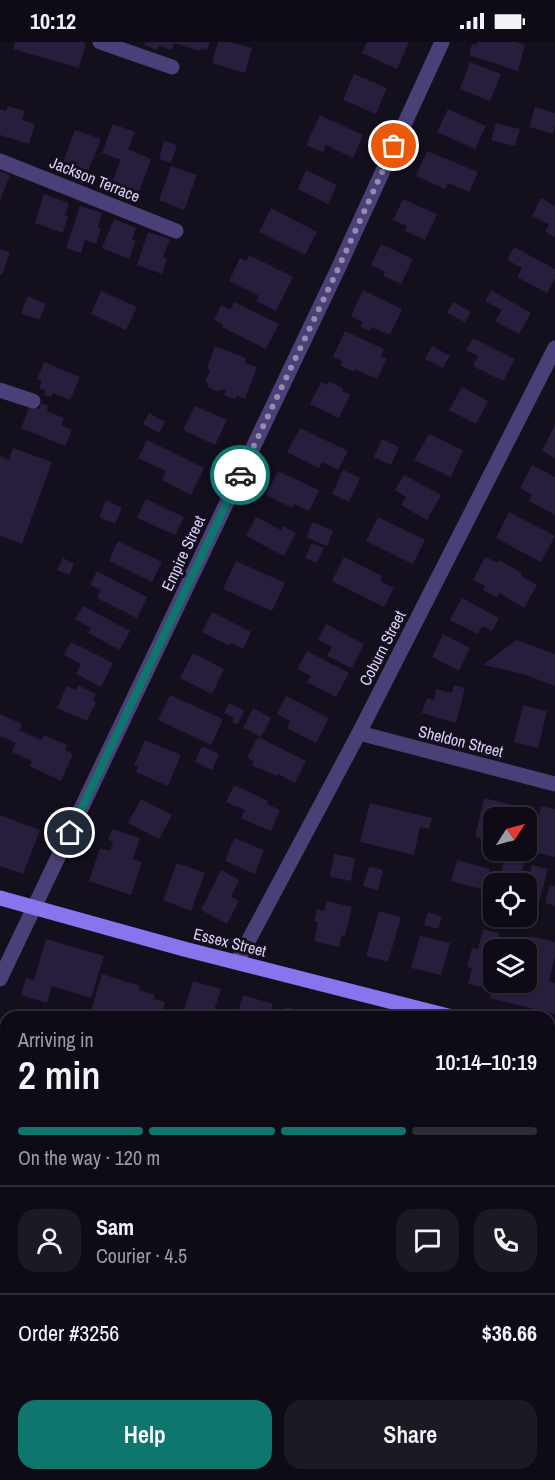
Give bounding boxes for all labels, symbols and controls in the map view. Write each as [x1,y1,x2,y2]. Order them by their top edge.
text: 10:12 [30,6,76,36]
pin [368,120,419,171]
icon: bag [377,129,410,162]
street label: Jackson Terrace [47,151,143,207]
courier [210,445,270,505]
icon: car [224,459,257,492]
street label: Empire Street [156,511,210,594]
street label: Coburn Street [354,606,411,689]
street label: Sheldon Street [416,720,506,762]
pin [44,807,95,858]
north arrow [483,807,537,861]
map controls [483,807,537,993]
icon: home [53,816,86,849]
button: locate [483,873,537,927]
street label: Essex Street [191,922,269,962]
button: layers [483,939,537,993]
text: Arriving in [18,1026,94,1053]
text: 10:14–10:19 [435,1047,537,1077]
text: 2 min [18,1049,100,1101]
text: On the way · 120 m [18,1144,160,1171]
button: person [18,1209,81,1272]
button: chat [396,1209,459,1272]
button: phone [474,1209,537,1272]
text: Sam [96,1212,134,1242]
text: Courier · 4.5 [96,1242,187,1269]
text: Order #3256 [18,1318,119,1348]
text: $36.66 [482,1318,537,1348]
button: Help [18,1400,272,1469]
button: Share [284,1400,537,1469]

